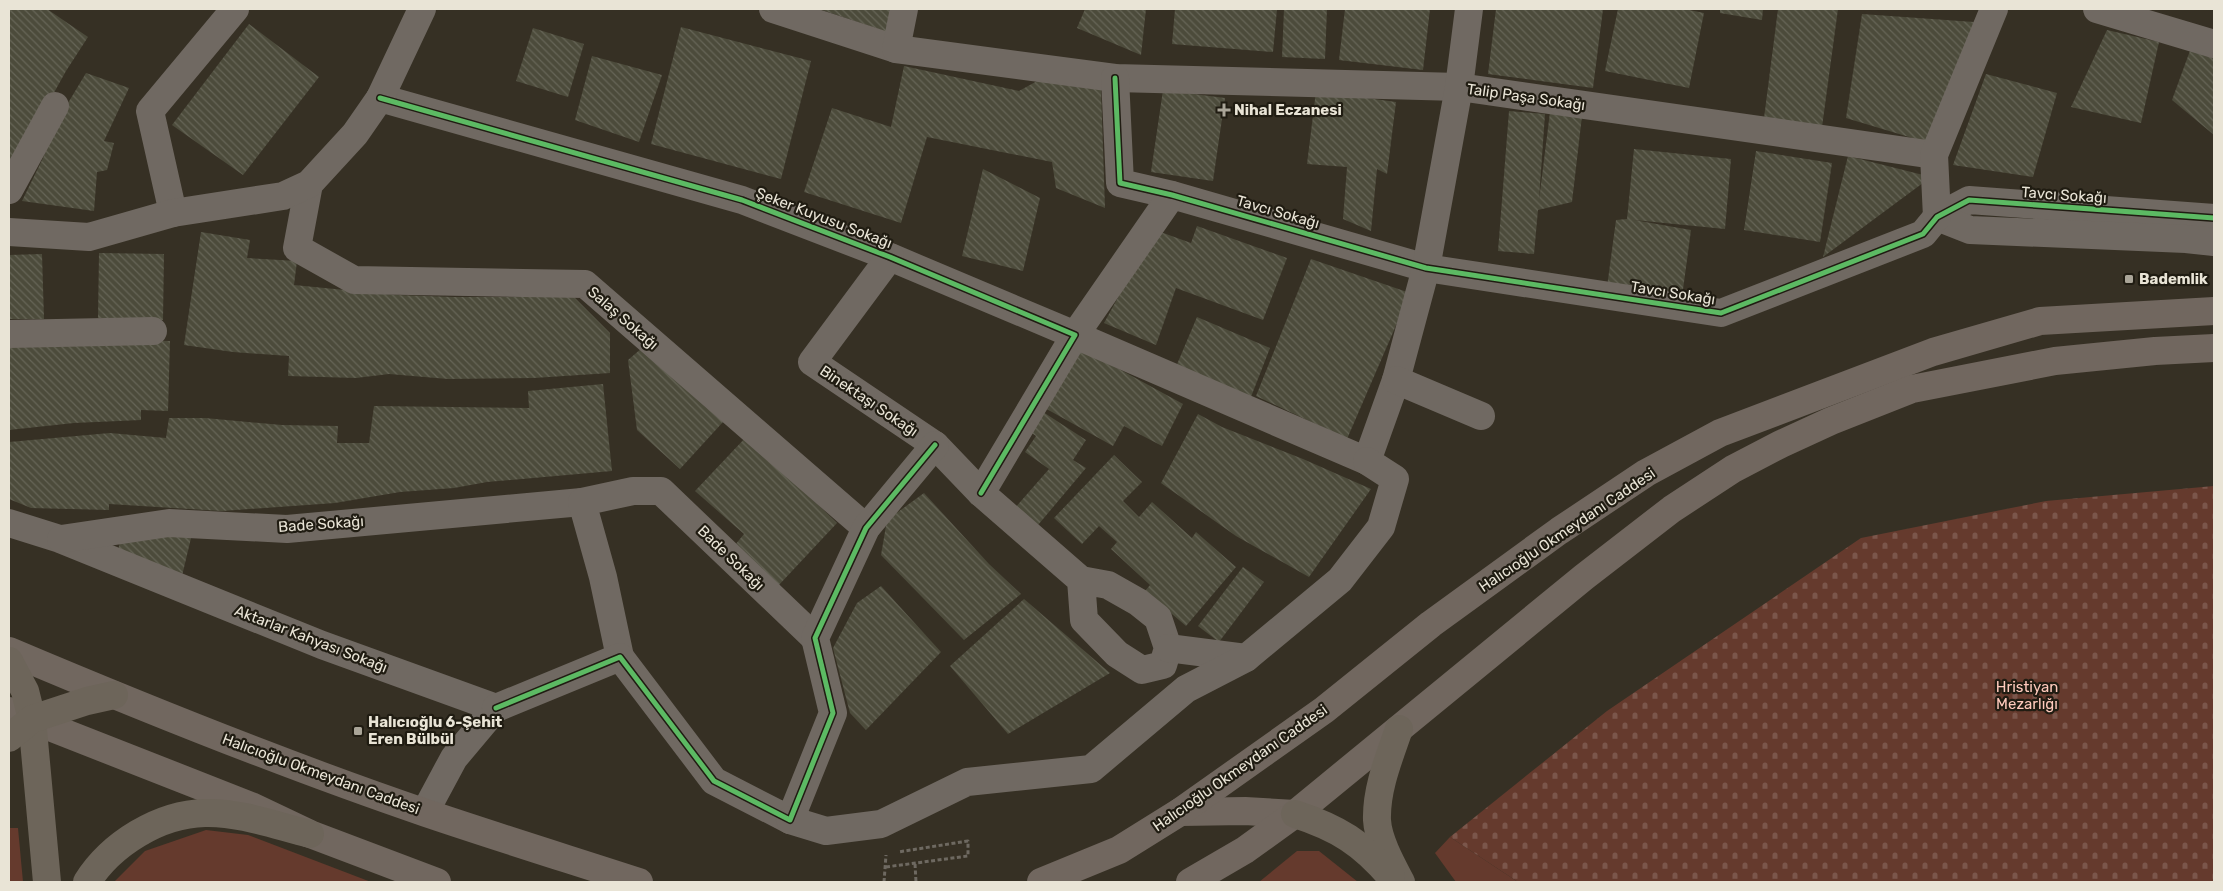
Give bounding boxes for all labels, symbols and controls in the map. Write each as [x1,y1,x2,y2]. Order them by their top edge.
street label: Talip Paşa Sokağı [1466,80,1586,114]
place label: Nihal Eczanesi [1234,101,1342,119]
marker: Nihal Eczanesi [1218,104,1230,116]
street label: Tavcı Sokağı [2021,183,2107,207]
street label: Şeker Kuyusu Sokağı [753,184,895,252]
street label: Tavcı Sokağı [1234,192,1322,232]
place label: Bademlik [2139,270,2208,288]
marker: Bademlik [2123,273,2135,285]
street label: Tavcı Sokağı [1629,277,1717,309]
street label: Salaş Sokağı [584,283,662,353]
street label: Binektaşı Sokağı [817,362,921,440]
street label: Halıcıoğlu Okmeydanı Caddesi [1475,464,1659,596]
street label: Bade Sokağı [278,512,364,536]
street label: Bade Sokağı [694,522,768,594]
street label: Aktarlar Kahyası Sokağı [232,602,390,676]
park label: Hristiyan Mezarlığı [1996,678,2058,713]
street label: Halıcıoğlu Okmeydanı Caddesi [1149,701,1331,835]
place label: Halıcıoğlu 6-Şehit Eren Bülbül [368,713,502,748]
marker: Halıcıoğlu 6-Şehit Eren Bülbül [352,725,364,737]
street label: Halıcıoğlu Okmeydanı Caddesi [220,730,422,818]

